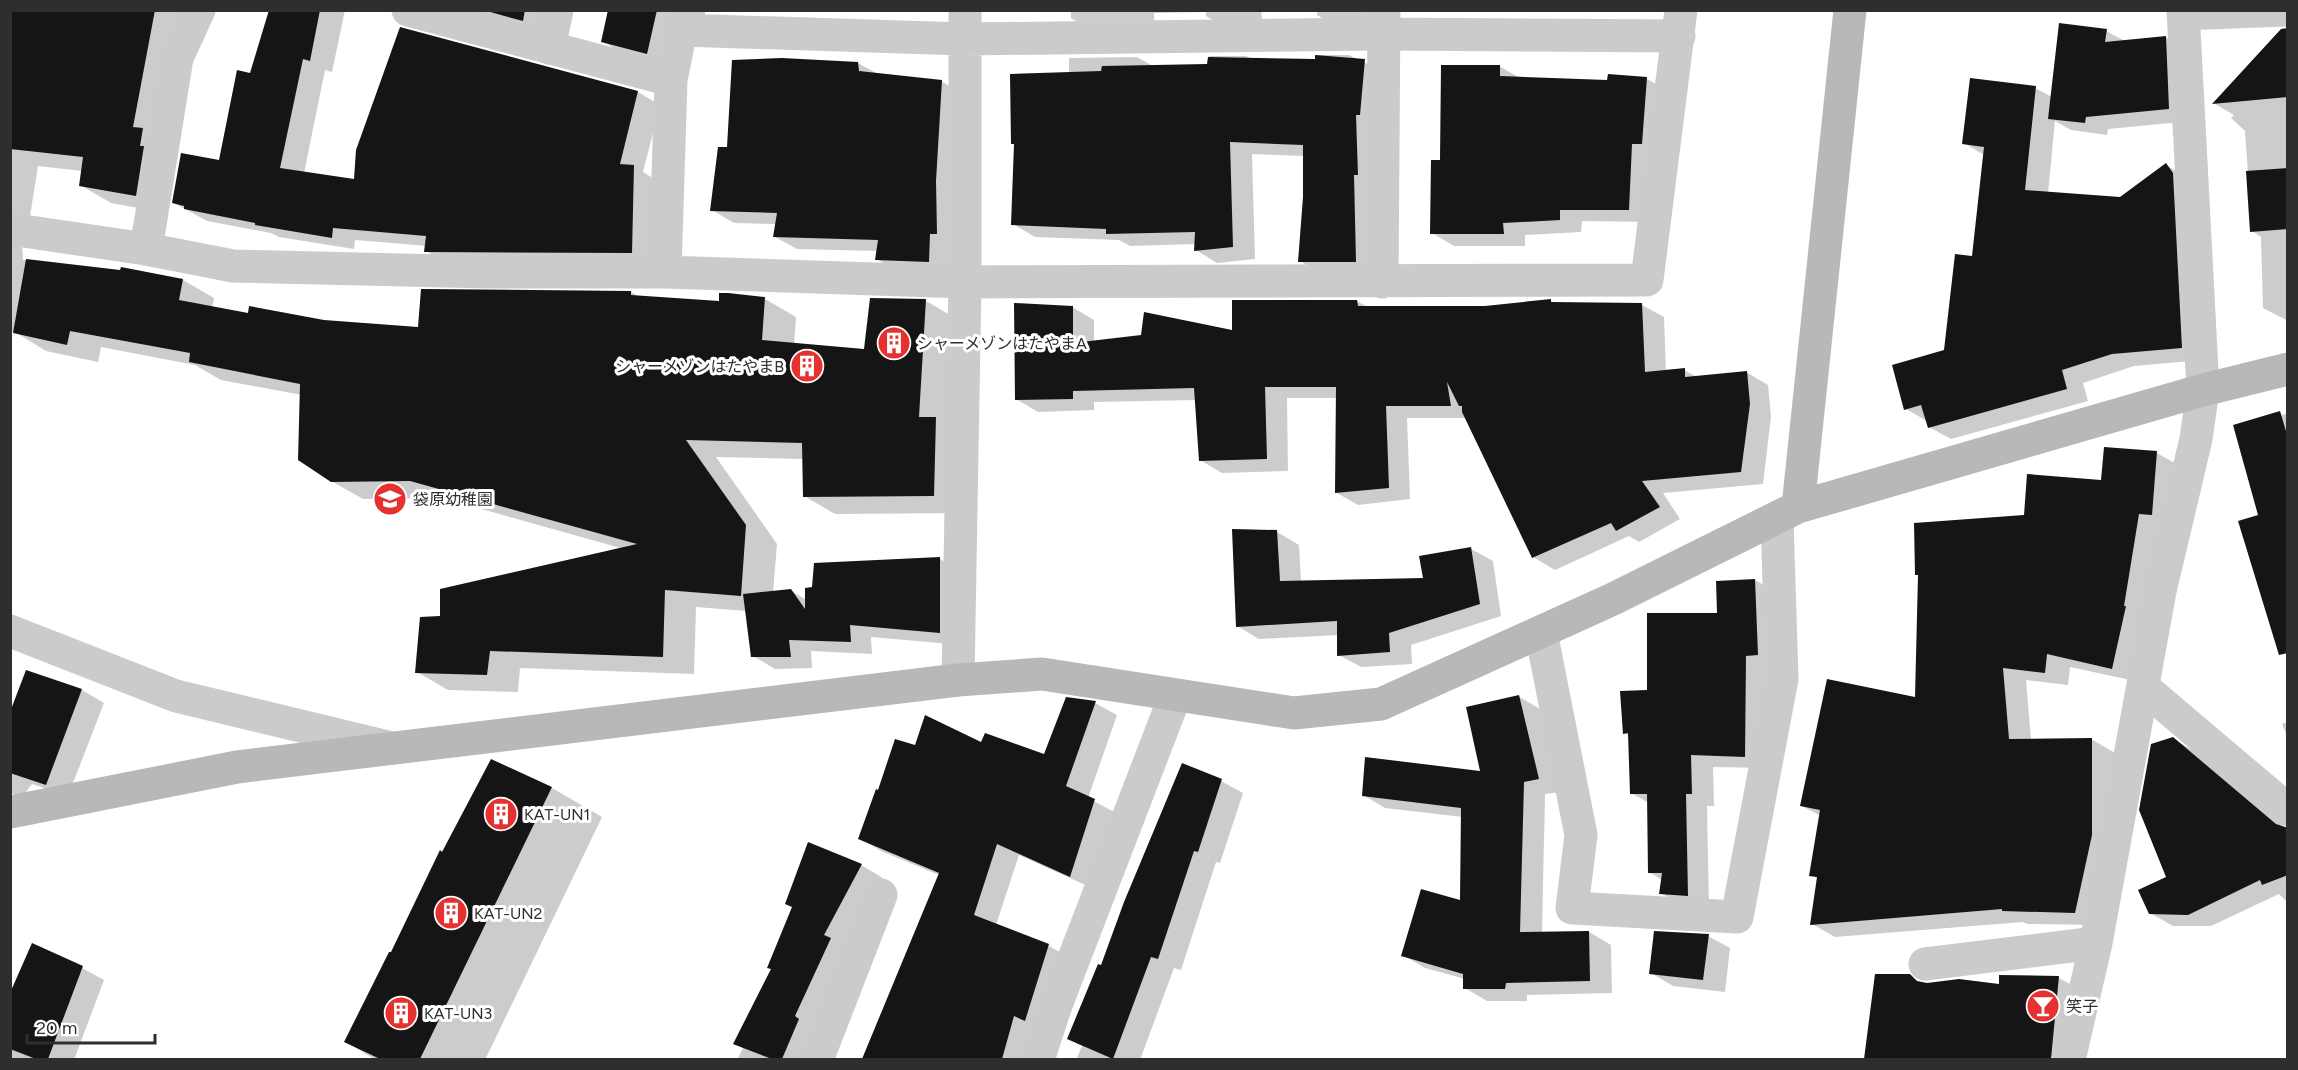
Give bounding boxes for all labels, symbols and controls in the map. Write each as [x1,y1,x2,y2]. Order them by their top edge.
building icon: シャーメゾンはたやまA [876,325,912,361]
place label: シャーメゾンはたやまA [917,334,1087,353]
building icon: シャーメゾンはたやまB [789,348,825,384]
place label: シャーメゾンはたやまB [615,357,784,376]
school or university icon: 袋原幼稚園 [372,481,408,517]
place label: 袋原幼稚園 [413,490,493,509]
building icon: KAT-UN1 [483,796,519,832]
place label: KAT-UN1 [524,805,590,824]
building icon: KAT-UN2 [433,895,469,931]
place label: KAT-UN2 [474,904,543,923]
bar icon: 笑子 [2025,988,2061,1024]
building icon: KAT-UN3 [383,995,419,1031]
place label: 笑子 [2066,997,2098,1016]
place label: KAT-UN3 [424,1004,492,1023]
scale bar [27,1007,154,1045]
text: 20 m [36,1017,77,1039]

